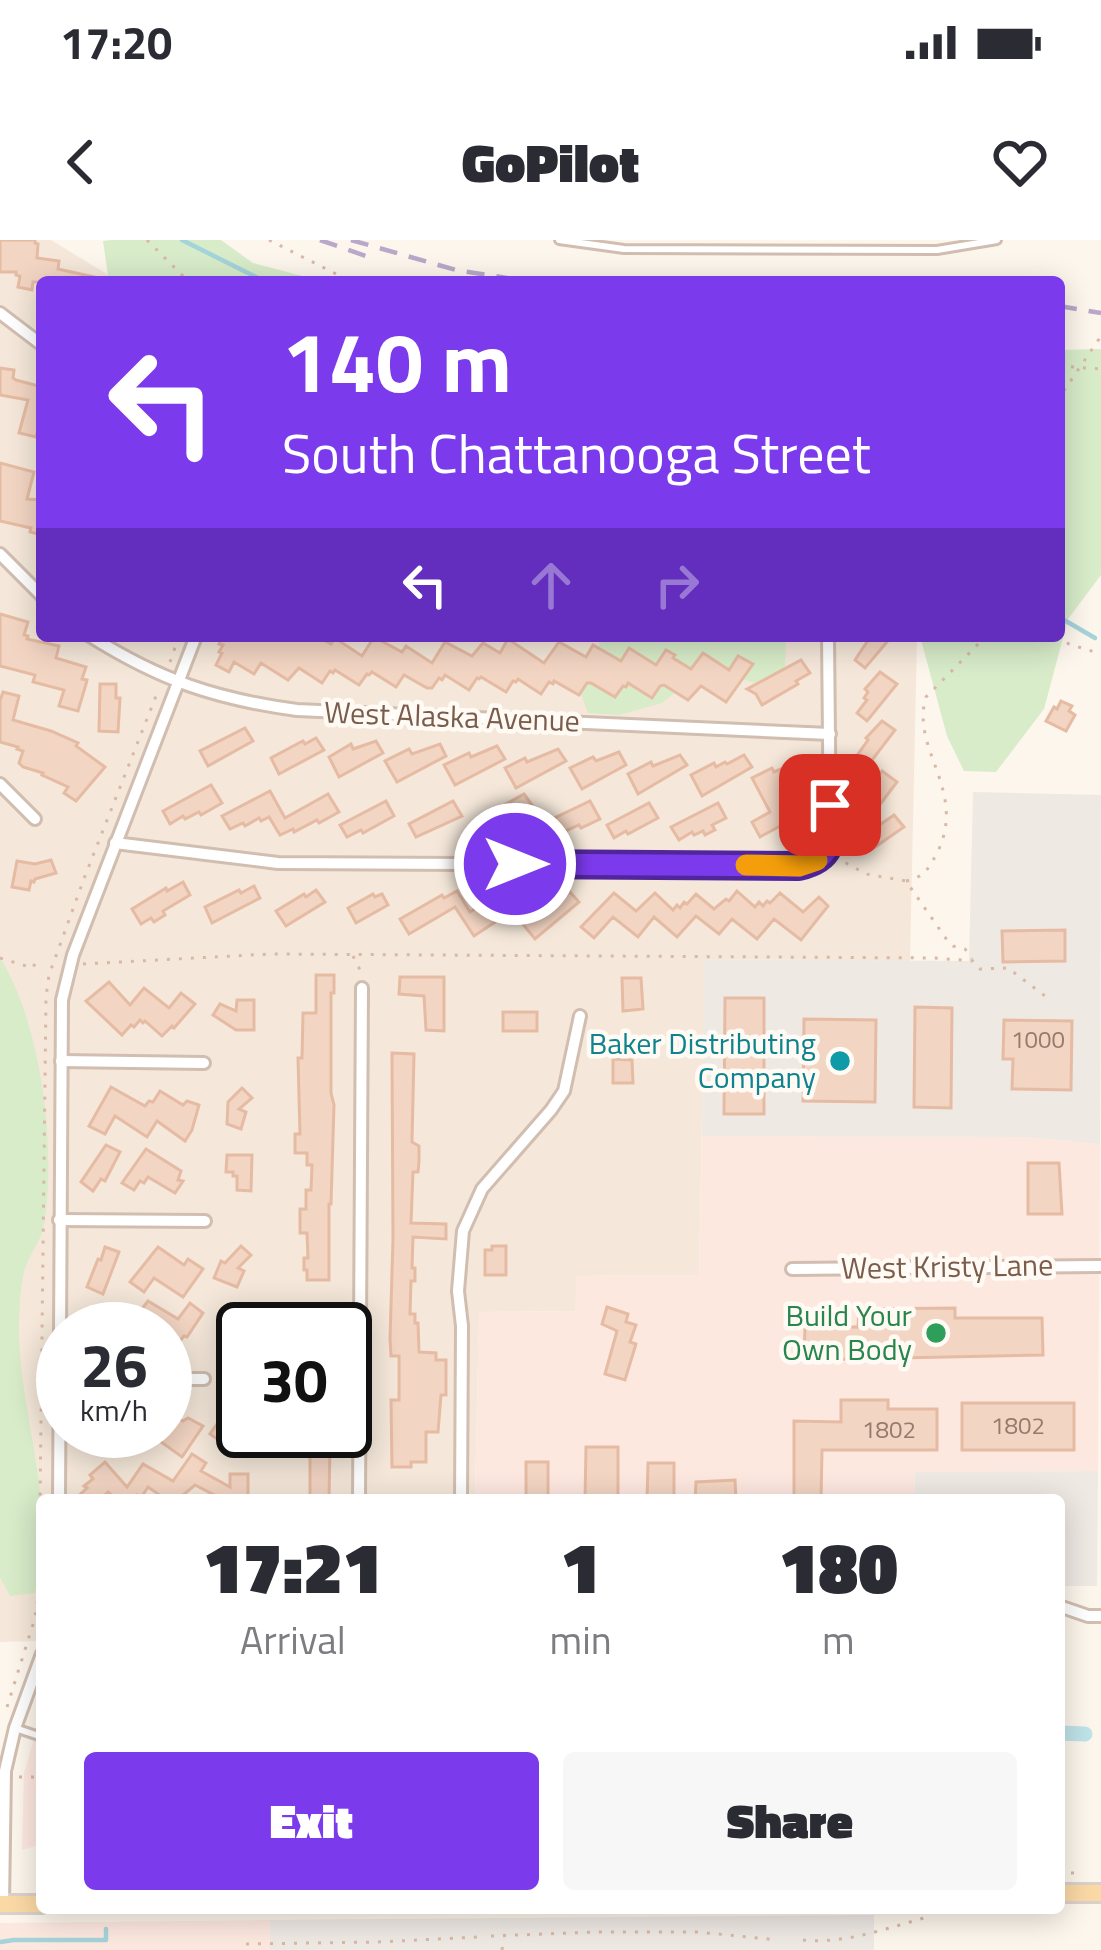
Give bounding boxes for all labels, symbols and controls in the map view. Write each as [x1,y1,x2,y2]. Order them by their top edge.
text: 17:20 [60,8,172,76]
text: GoPilot [462,121,639,203]
icon: back [48,129,114,195]
icon: heart [987,129,1053,195]
text: 140 m [282,297,512,425]
icon: left [84,324,240,480]
text: South Chattanooga Street [282,412,871,494]
icon: left [392,552,458,618]
icon: ahead [518,552,584,618]
icon: right [644,552,710,618]
street label: West Alaska Avenue [323,689,581,743]
pin [779,754,881,856]
icon: arrive [797,772,863,838]
position arrow [452,801,578,927]
place label: Baker Distributing Company [589,1020,816,1100]
house number: 1000 [1011,1021,1065,1057]
marker: Baker Distributing Company [827,1048,853,1074]
street label: West Kristy Lane [840,1241,1054,1291]
place label: Build Your Own Body [782,1292,912,1372]
speed limit sign: 30 [216,1302,372,1458]
text: 26 [80,1319,148,1410]
marker: Build Your Own Body [923,1320,949,1346]
text: km/h [80,1387,148,1433]
house number: 1802 [991,1407,1045,1443]
house number: 1802 [862,1411,916,1447]
text: 17:21 [203,1511,382,1621]
text: 1 [561,1511,600,1621]
text: 180 [779,1511,898,1621]
text: Arrival [240,1610,346,1669]
text: min [550,1610,612,1669]
text: m [822,1610,855,1669]
button: Exit [84,1752,539,1890]
button: Share [563,1752,1017,1890]

